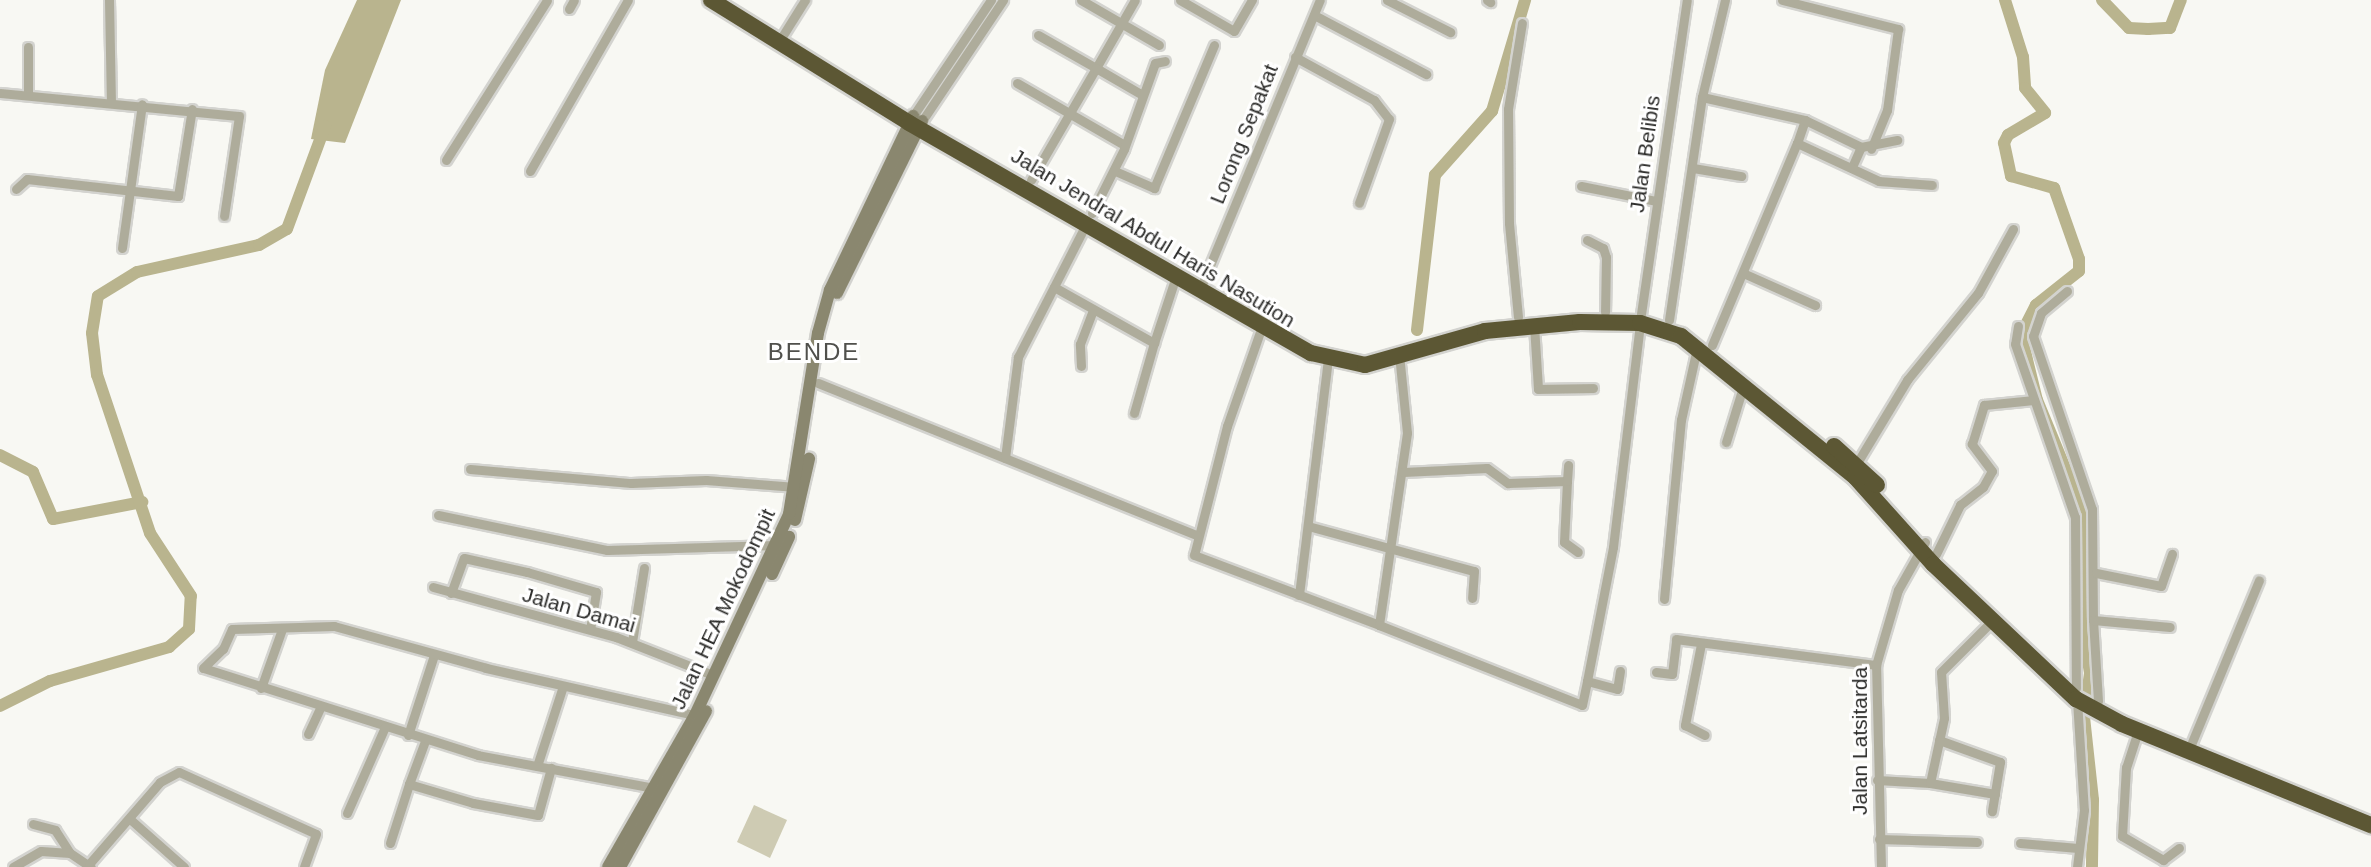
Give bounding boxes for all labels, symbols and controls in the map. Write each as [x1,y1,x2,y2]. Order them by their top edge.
street label: Lorong Sepakat [1205,61,1283,207]
street label: Jalan Belibis [1624,94,1666,214]
street label: Jalan Jendral Abdul Haris Nasution [1006,143,1300,333]
district label: BENDE [768,338,860,366]
street label: Jalan HEA Mokodompit [665,504,781,714]
street label: Jalan Damai [519,582,639,638]
street label: Jalan Latsitarda [1847,667,1873,815]

